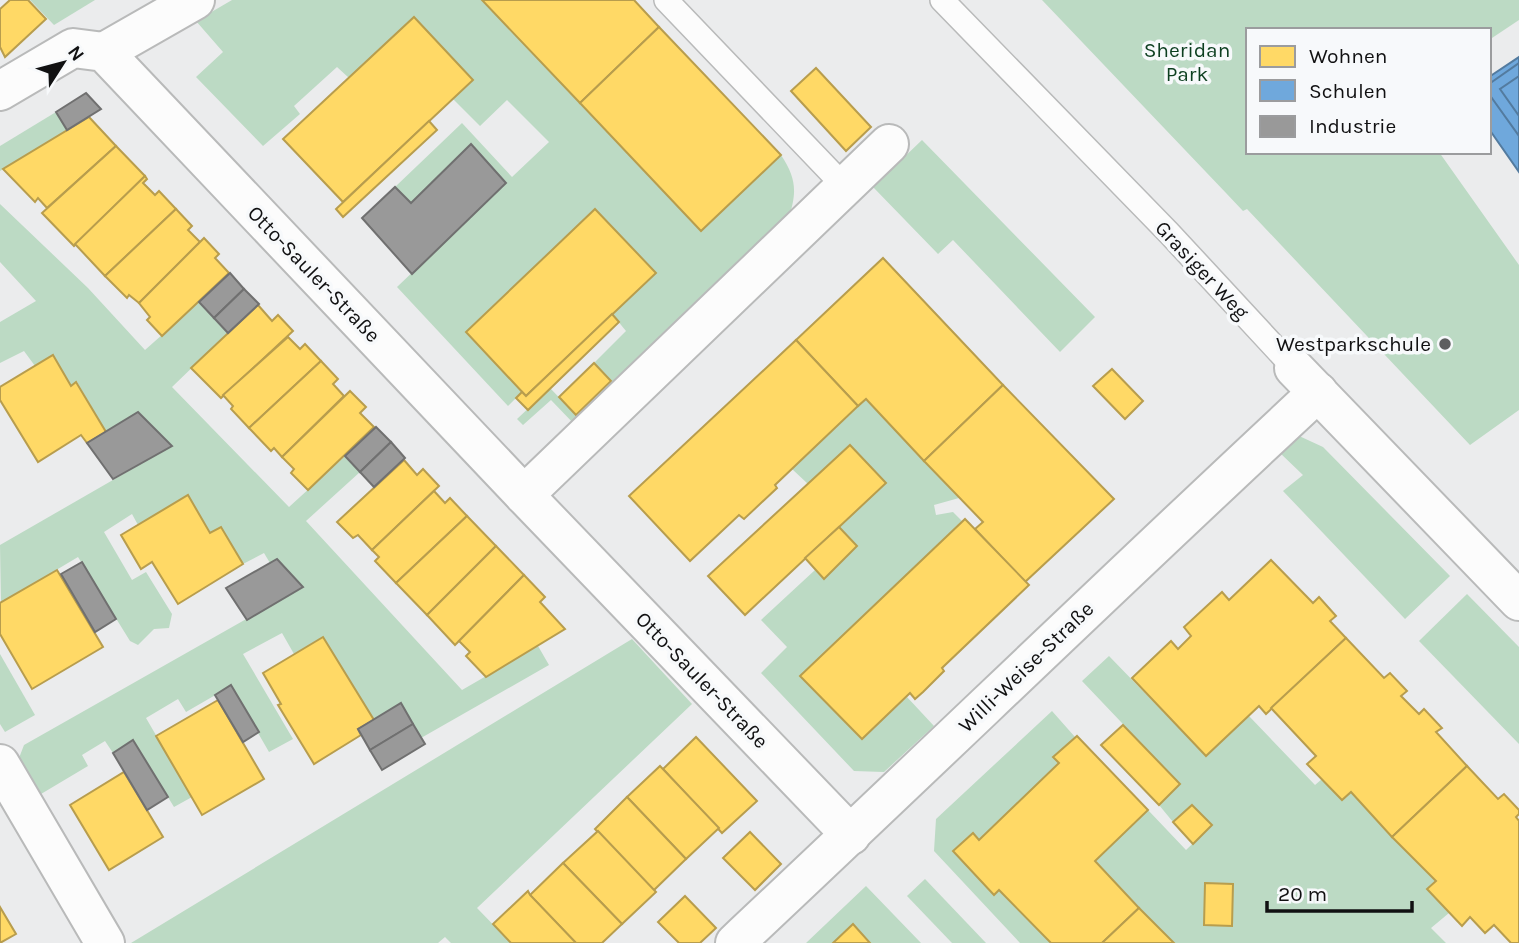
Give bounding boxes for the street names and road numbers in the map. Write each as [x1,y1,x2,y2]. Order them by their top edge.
street label: Otto-Sauler-Straße [243,201,385,347]
street label: Grasiger Weg [1150,216,1254,324]
street label: Willi-Weise-Straße [954,597,1098,737]
street label: Otto-Sauler-Straße [631,607,773,753]

